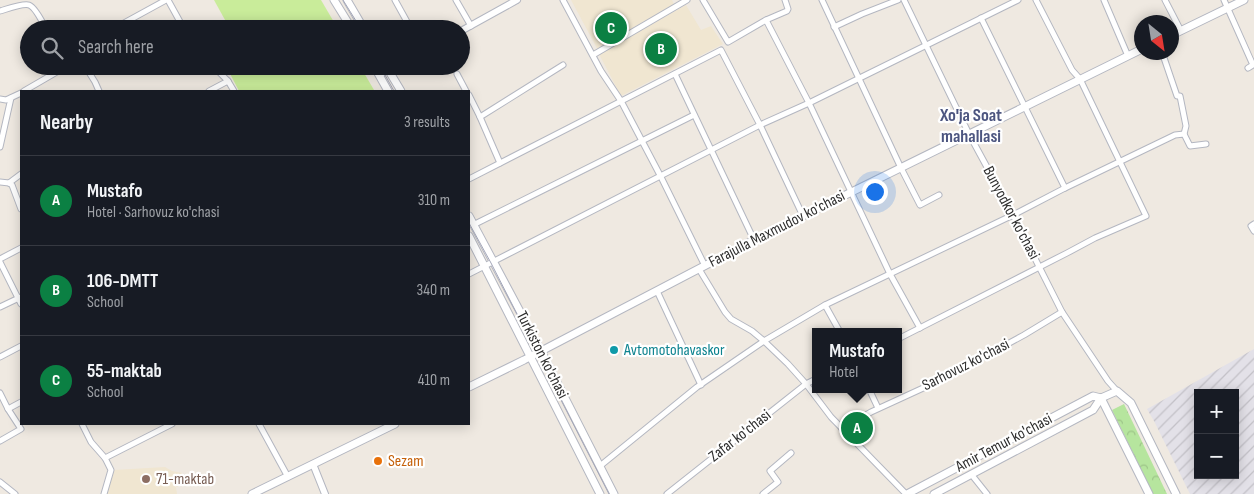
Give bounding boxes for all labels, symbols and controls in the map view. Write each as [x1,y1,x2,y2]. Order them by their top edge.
pin: C [595,9,627,47]
north arrow [1134,15,1179,60]
search box [20,20,470,75]
pin: B [645,30,677,68]
icon: search [38,34,66,62]
text: Search here [78,36,154,59]
district label: Xo'ja Soat mahallasi [939,105,1002,147]
text: Nearby [40,110,93,135]
text: 3 results [404,113,450,132]
street label: Bunyodkor ko'chasi [978,163,1044,263]
your location [862,179,888,205]
text: Mustafo [87,180,143,203]
street label: Farajulla Maxmudov ko'chasi [706,186,848,272]
text: A [52,191,60,210]
text: 310 m [418,191,450,210]
text: Hotel · Sarhovuz ko'chasi [87,203,219,222]
text: 106-DMTT [87,270,158,293]
text: B [52,281,60,300]
text: 340 m [417,281,450,300]
text: School [87,293,123,312]
street label: Turkiston ko'chasi [512,308,572,402]
popup [812,328,902,393]
street label: Sarhovuz ko'chasi [919,335,1013,395]
text: Mustafo [829,340,885,363]
place label: Avtomotohavaskor [623,341,725,360]
marker: Avtomotohavaskor [608,344,620,356]
text: 55-maktab [87,360,162,383]
text: Hotel [829,363,858,382]
text: C [52,371,60,390]
text: 410 m [418,371,450,390]
text: School [87,383,123,402]
map controls [1194,389,1239,479]
button: + [1194,389,1239,434]
street label: Zafar ko'chasi [705,406,775,466]
pin: A [841,409,873,447]
street label: Amir Temur ko'chasi [952,410,1056,477]
button: − [1194,434,1239,479]
place label: Sezam [388,452,423,471]
marker: Sezam [372,455,384,467]
place label: 71-maktab [156,470,214,489]
marker: 71-maktab [140,473,152,485]

